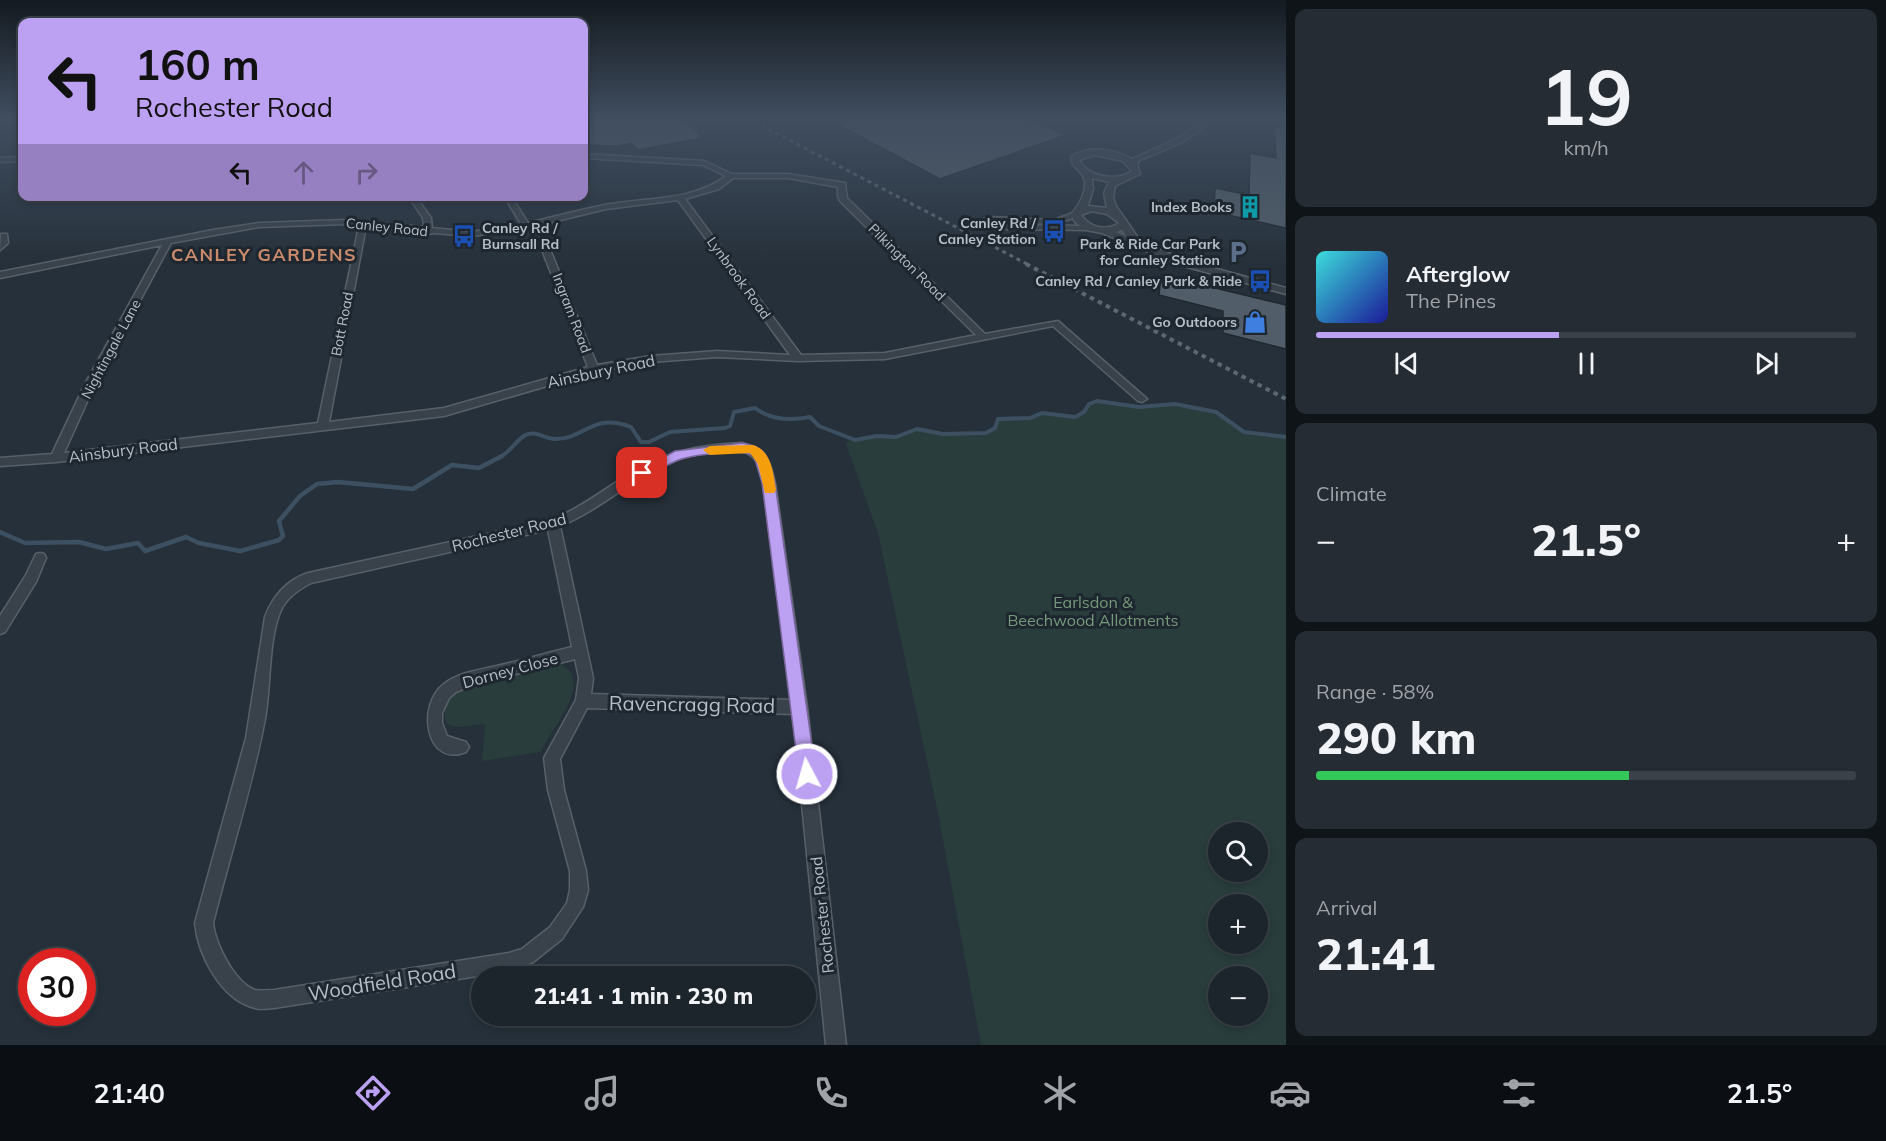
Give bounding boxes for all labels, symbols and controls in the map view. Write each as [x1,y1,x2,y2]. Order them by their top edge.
text: 160 m [135,38,260,91]
icon: left [36,42,114,120]
text: 19 [1539,47,1633,145]
text: Rochester Road [135,90,333,124]
text: km/h [1563,135,1609,160]
icon: left [224,156,257,189]
icon: ahead [287,156,320,189]
icon: right [350,156,383,189]
building icon: Index Books [1237,194,1263,220]
place label: Index Books [1151,198,1232,216]
street label: Canley Road [345,214,429,240]
place label: Canley Rd / Canley Station [938,214,1037,248]
bus stop icon: Canley Rd / Canley Station [1041,218,1067,244]
place label: Canley Rd / Burnsall Rd [482,219,559,253]
street label: Pilkington Road [865,220,949,304]
bus stop icon: Canley Rd / Burnsall Rd [451,223,477,249]
street label: Lynbrook Road [703,233,775,323]
place label: Park & Ride Car Park for Canley Station [1080,235,1220,269]
parking icon: Park & Ride Car Park for Canley Station [1225,239,1251,265]
district label: CANLEY GARDENS [171,243,357,266]
text: Afterglow [1406,260,1510,288]
bus stop icon: Canley Rd / Canley Park & Ride [1247,268,1273,294]
street label: Ingram Road [549,271,595,355]
place label: Canley Rd / Canley Park & Ride [1035,272,1242,290]
text: The Pines [1406,288,1496,313]
street label: Bott Road [327,290,357,358]
street label: Nightingale Lane [77,296,145,402]
shop icon: Go Outdoors [1242,309,1268,335]
place label: Go Outdoors [1152,313,1237,331]
icon: previous [1390,347,1423,380]
icon: pause [1570,347,1603,380]
icon: next [1750,347,1783,380]
street label: Ainsbury Road [545,350,657,392]
street label: Ainsbury Road [67,433,179,467]
pin [616,447,667,498]
icon: arrive [625,456,658,489]
text: Climate [1316,481,1387,506]
street label: Rochester Road [450,508,568,556]
text: 21.5° [1531,511,1641,567]
text: − [1316,519,1336,560]
text: + [1836,519,1856,560]
park label: Earlsdon & Beechwood Allotments [1007,592,1179,630]
street label: Dorney Close [460,648,560,692]
text: Range · 58% [1316,679,1434,704]
street label: Ravencragg Road [609,690,775,718]
text: 290 km [1316,709,1477,765]
position arrow [775,742,839,806]
map controls [1208,822,1268,1026]
button: search [1208,822,1268,882]
street label: Rochester Road [806,856,838,974]
button: + [1208,894,1268,954]
text: Arrival [1316,895,1377,920]
text: 21:41 [1316,925,1436,981]
speed limit sign: 30 [18,948,96,1026]
street label: Woodfield Road [306,958,458,1006]
button: − [1208,966,1268,1026]
text: 21:41 · 1 min · 230 m [534,982,753,1010]
icon: directions [352,1072,394,1114]
icon: music [581,1072,623,1114]
icon: phone [810,1072,852,1114]
icon: climate [1039,1072,1081,1114]
icon: car [1269,1072,1311,1114]
icon: filters [1498,1072,1540,1114]
text: 21:40 [94,1076,165,1110]
text: 21.5° [1727,1076,1792,1110]

